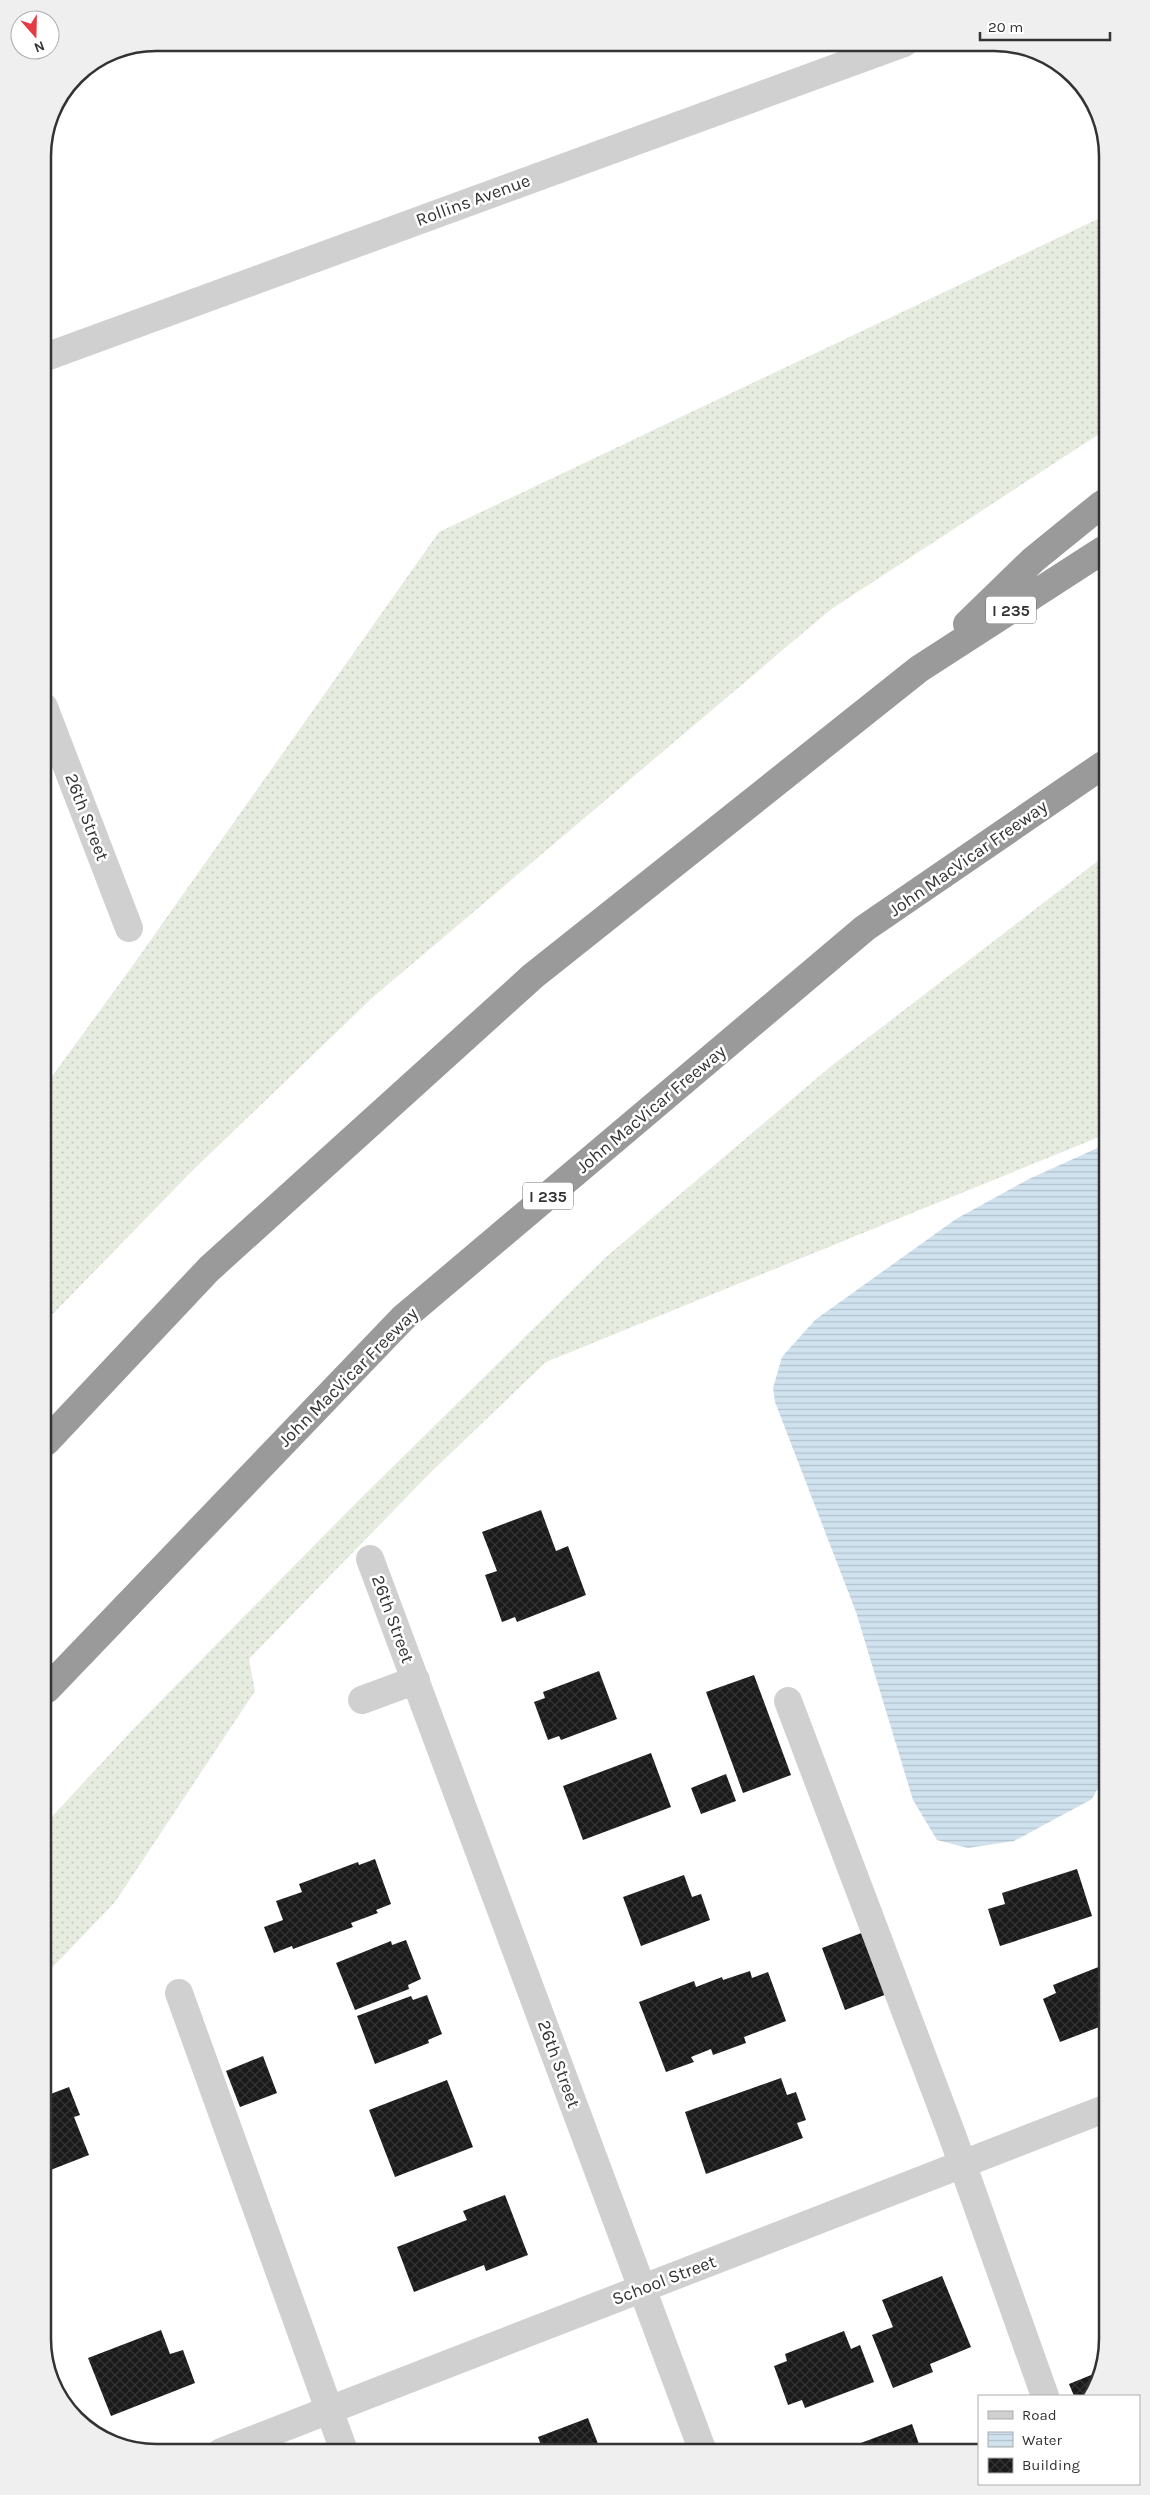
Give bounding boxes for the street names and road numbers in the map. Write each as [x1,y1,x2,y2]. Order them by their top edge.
street label: Rollins Avenue [413,169,533,231]
road number: I 235 [986,596,1036,624]
street label: 26th Street [60,770,114,864]
street label: John MacVicar Freeway [885,795,1052,921]
street label: John MacVicar Freeway [572,1040,731,1178]
road number: I 235 [523,1182,573,1210]
street label: John MacVicar Freeway [274,1302,423,1451]
street label: 26th Street [367,1572,419,1666]
street label: 26th Street [533,2017,585,2111]
street label: School Street [609,2250,719,2310]

